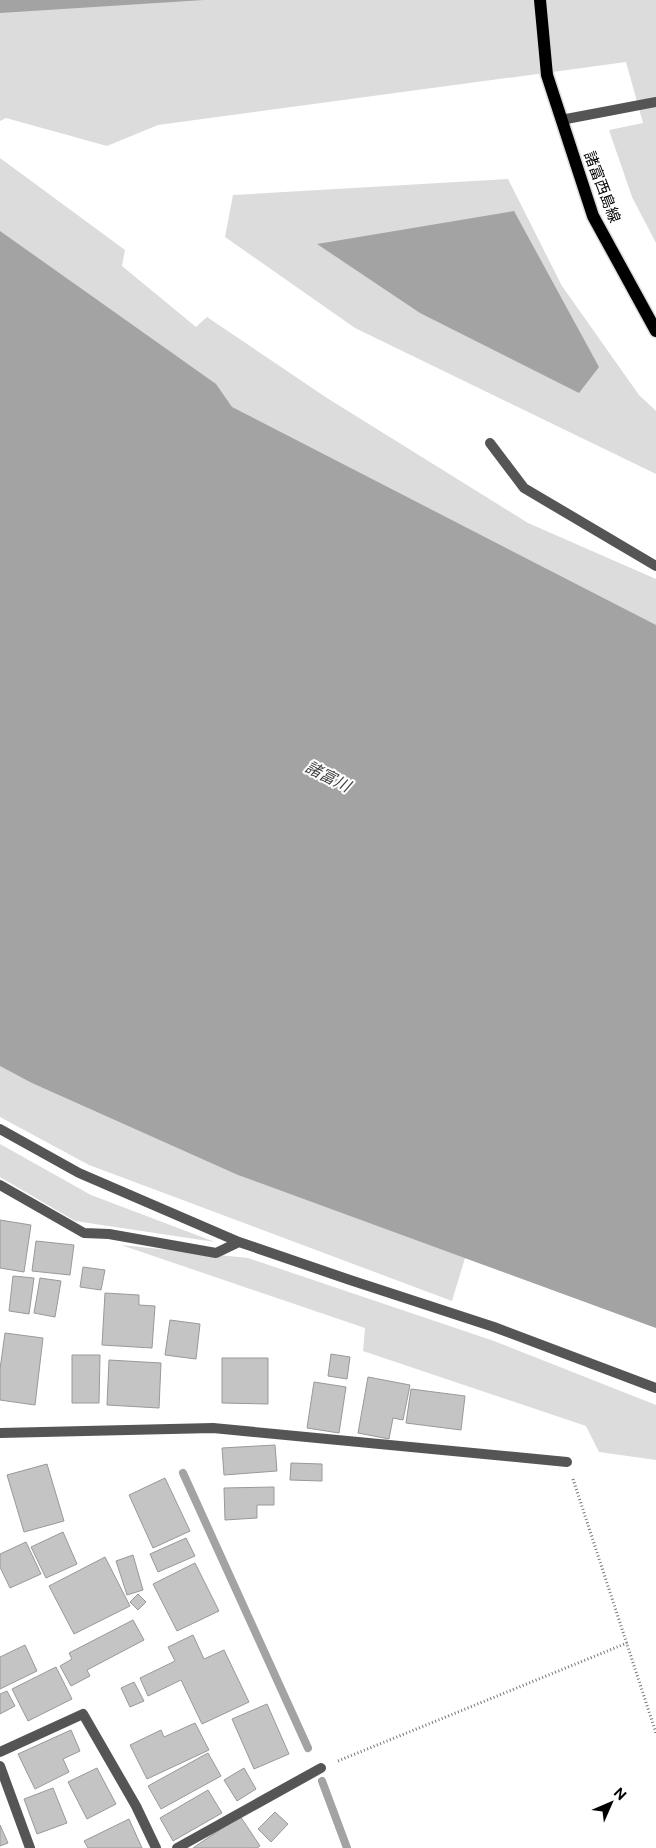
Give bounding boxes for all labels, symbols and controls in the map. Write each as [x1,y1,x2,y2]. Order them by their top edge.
street label: 諸富西島線 [581,149,624,225]
water label: 諸富川 [302,757,355,797]
north arrow [586,1778,636,1828]
text: N [611,1784,630,1803]

